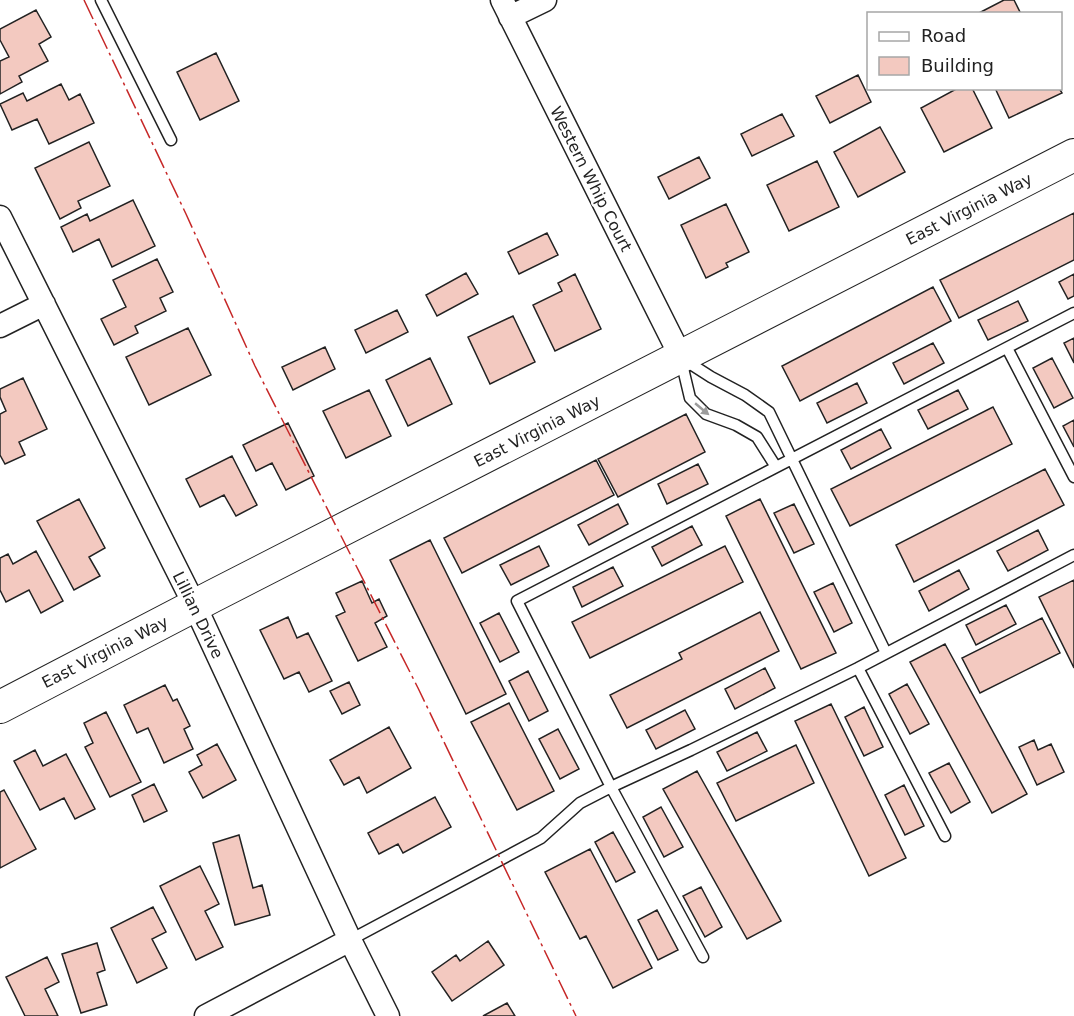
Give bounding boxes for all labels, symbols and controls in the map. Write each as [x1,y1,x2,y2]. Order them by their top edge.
legend [867,12,1062,90]
text: Road [921,25,966,46]
text: Building [921,55,994,76]
street label: Western Whip Court [546,103,636,255]
street label: East Virginia Way [903,169,1035,249]
street label: East Virginia Way [471,391,603,471]
one-way arrow [694,402,709,415]
street label: Lillian Drive [169,568,227,662]
street label: East Virginia Way [39,612,171,692]

